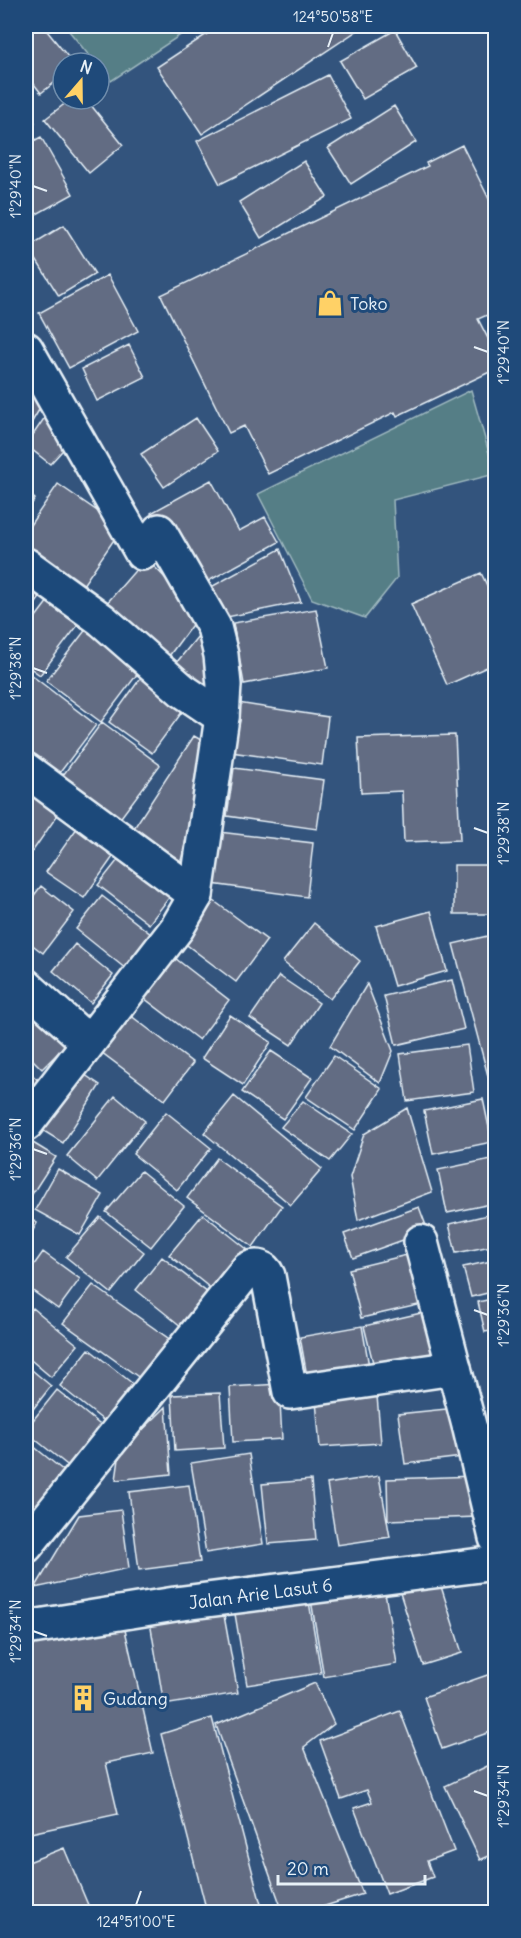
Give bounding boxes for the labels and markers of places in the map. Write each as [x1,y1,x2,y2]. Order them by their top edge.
shop icon: Toko [315,288,345,318]
place label: Toko [350,292,388,315]
building icon: Gudang [68,1683,98,1713]
place label: Gudang [103,1687,168,1710]

